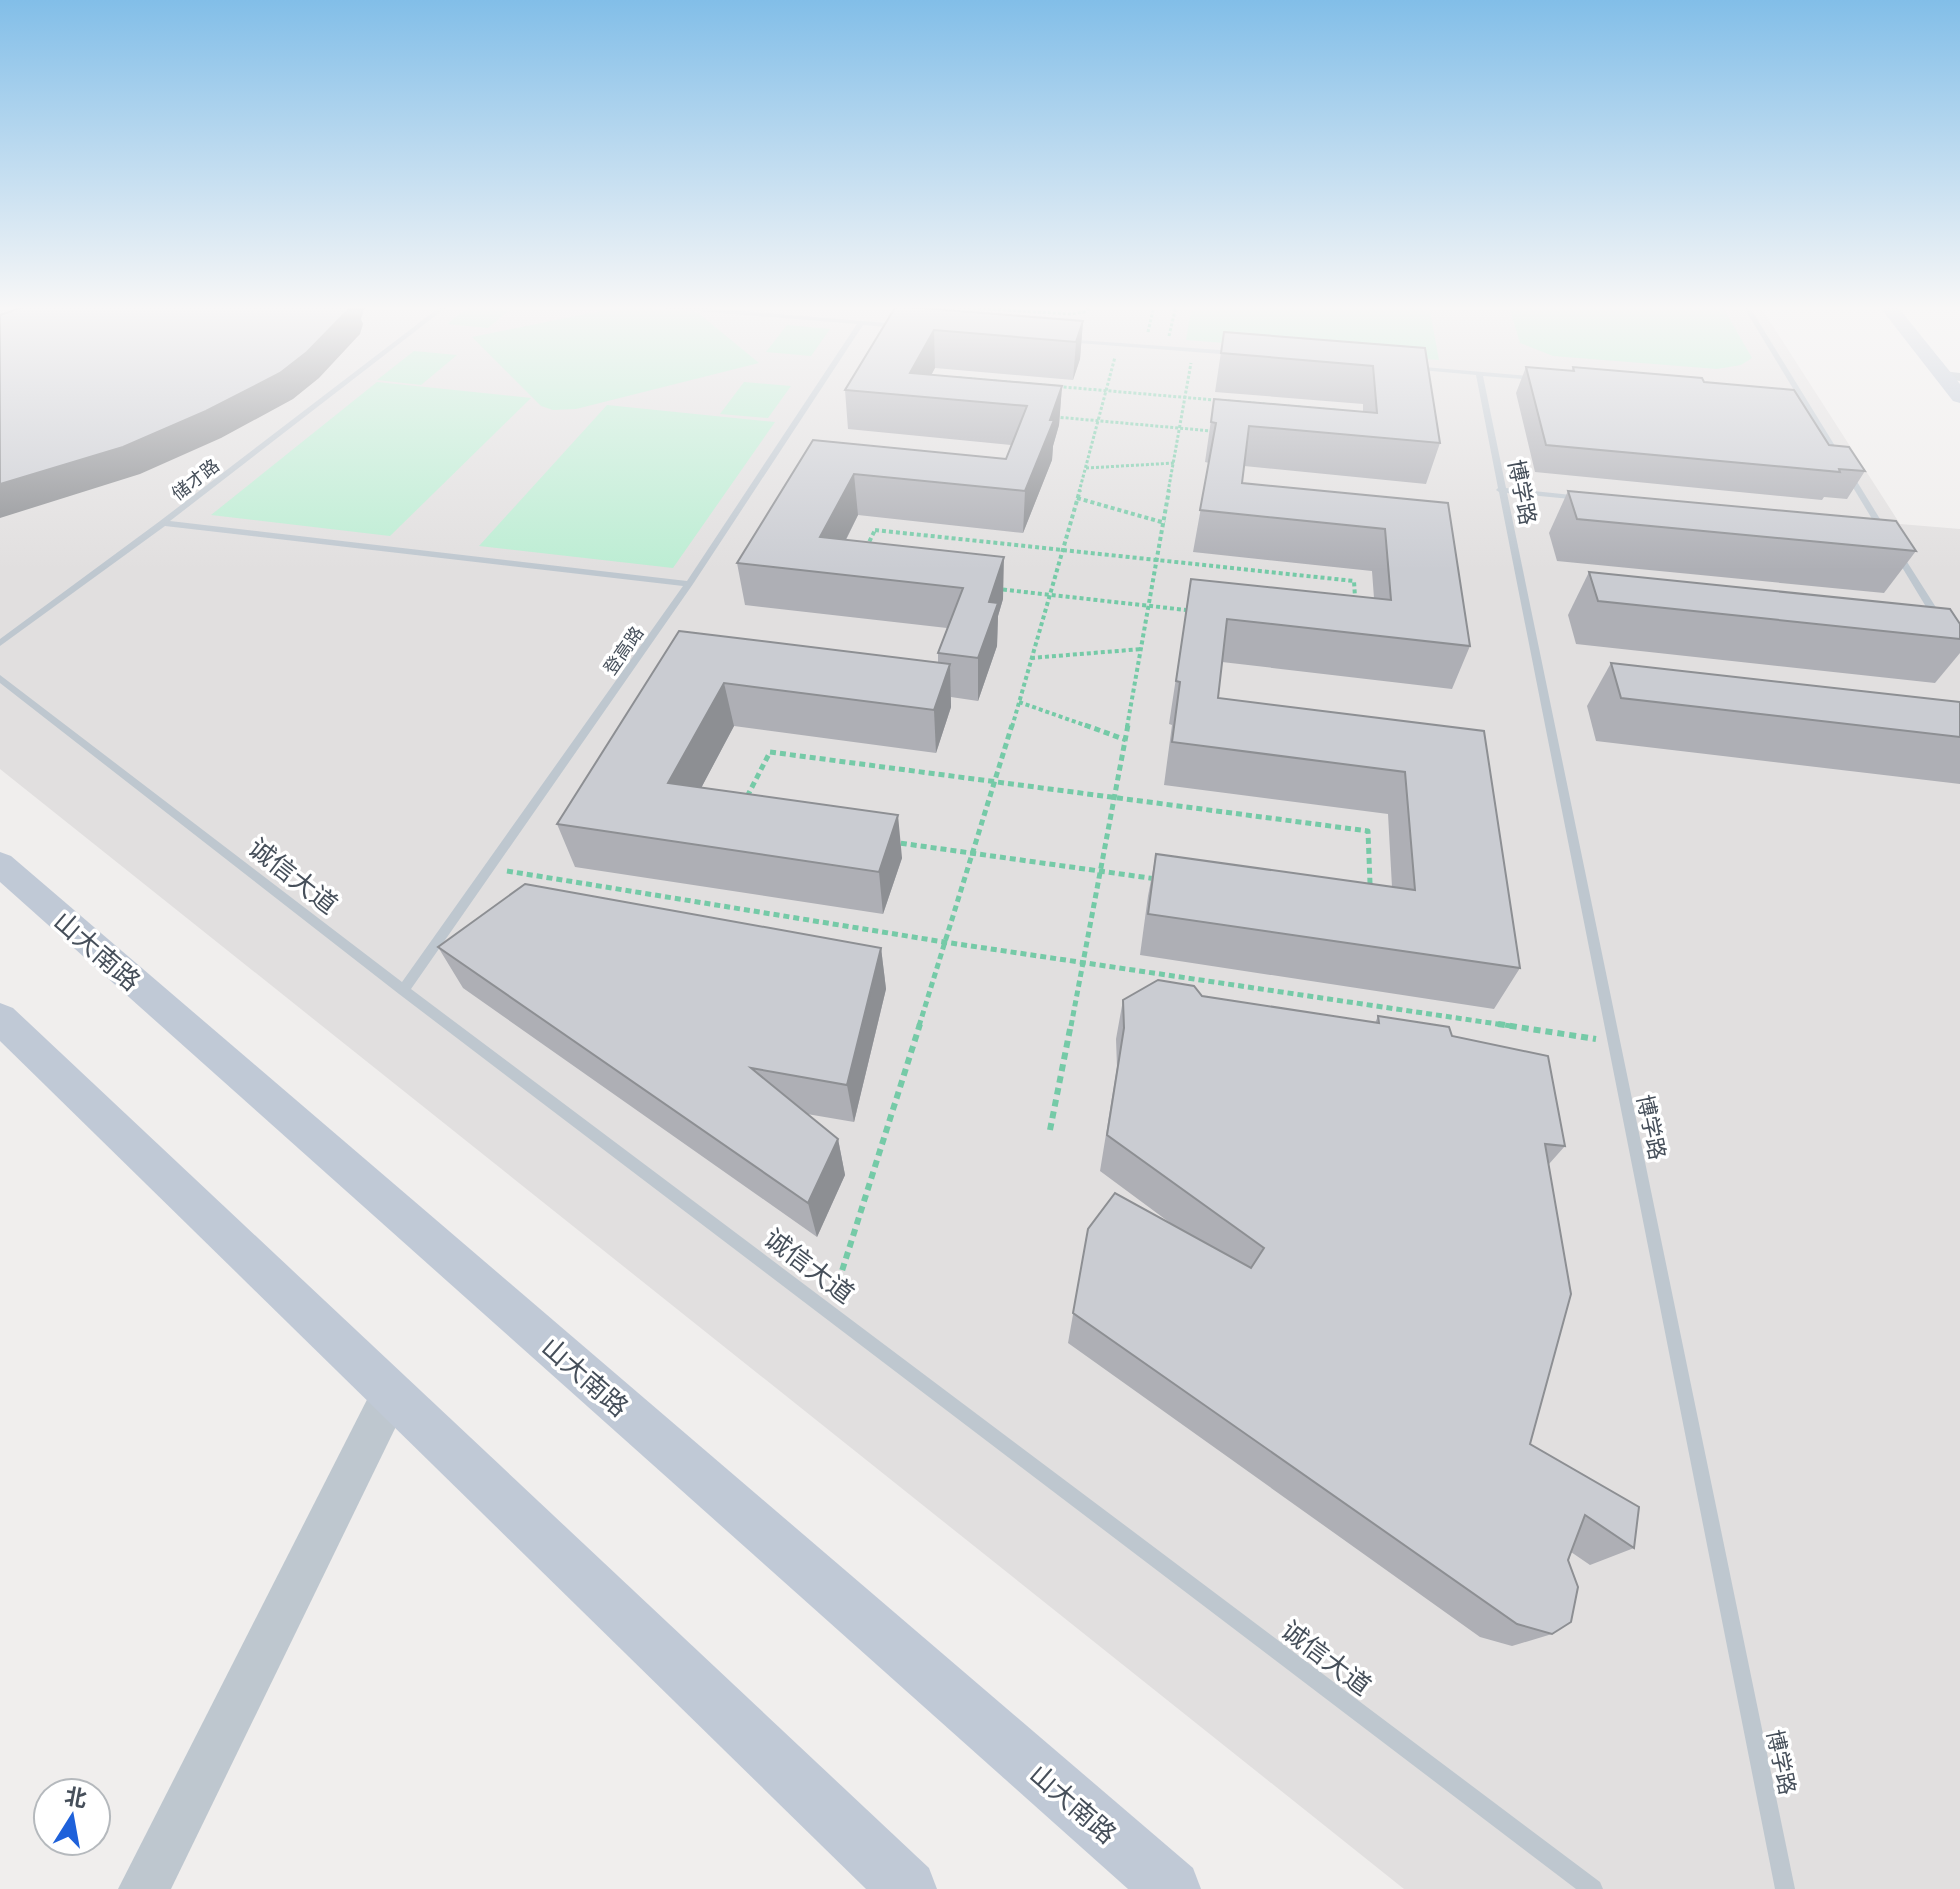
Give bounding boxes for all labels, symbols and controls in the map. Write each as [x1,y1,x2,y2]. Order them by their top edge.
street label: 储才路 [167,454,223,504]
street label: 博学路 [1503,457,1543,527]
street label: 登高路 [599,622,647,678]
street label: 诚信大道 [243,831,345,919]
street label: 山大南路 [49,904,147,996]
street label: 博学路 [1632,1092,1672,1162]
street label: 诚信大道 [759,1221,861,1309]
street label: 山大南路 [537,1330,635,1422]
street label: 诚信大道 [1276,1613,1378,1701]
street label: 博学路 [1762,1727,1802,1797]
street label: 山大南路 [1025,1757,1123,1849]
north arrow [32,1777,112,1857]
text: 北 [63,1782,89,1812]

